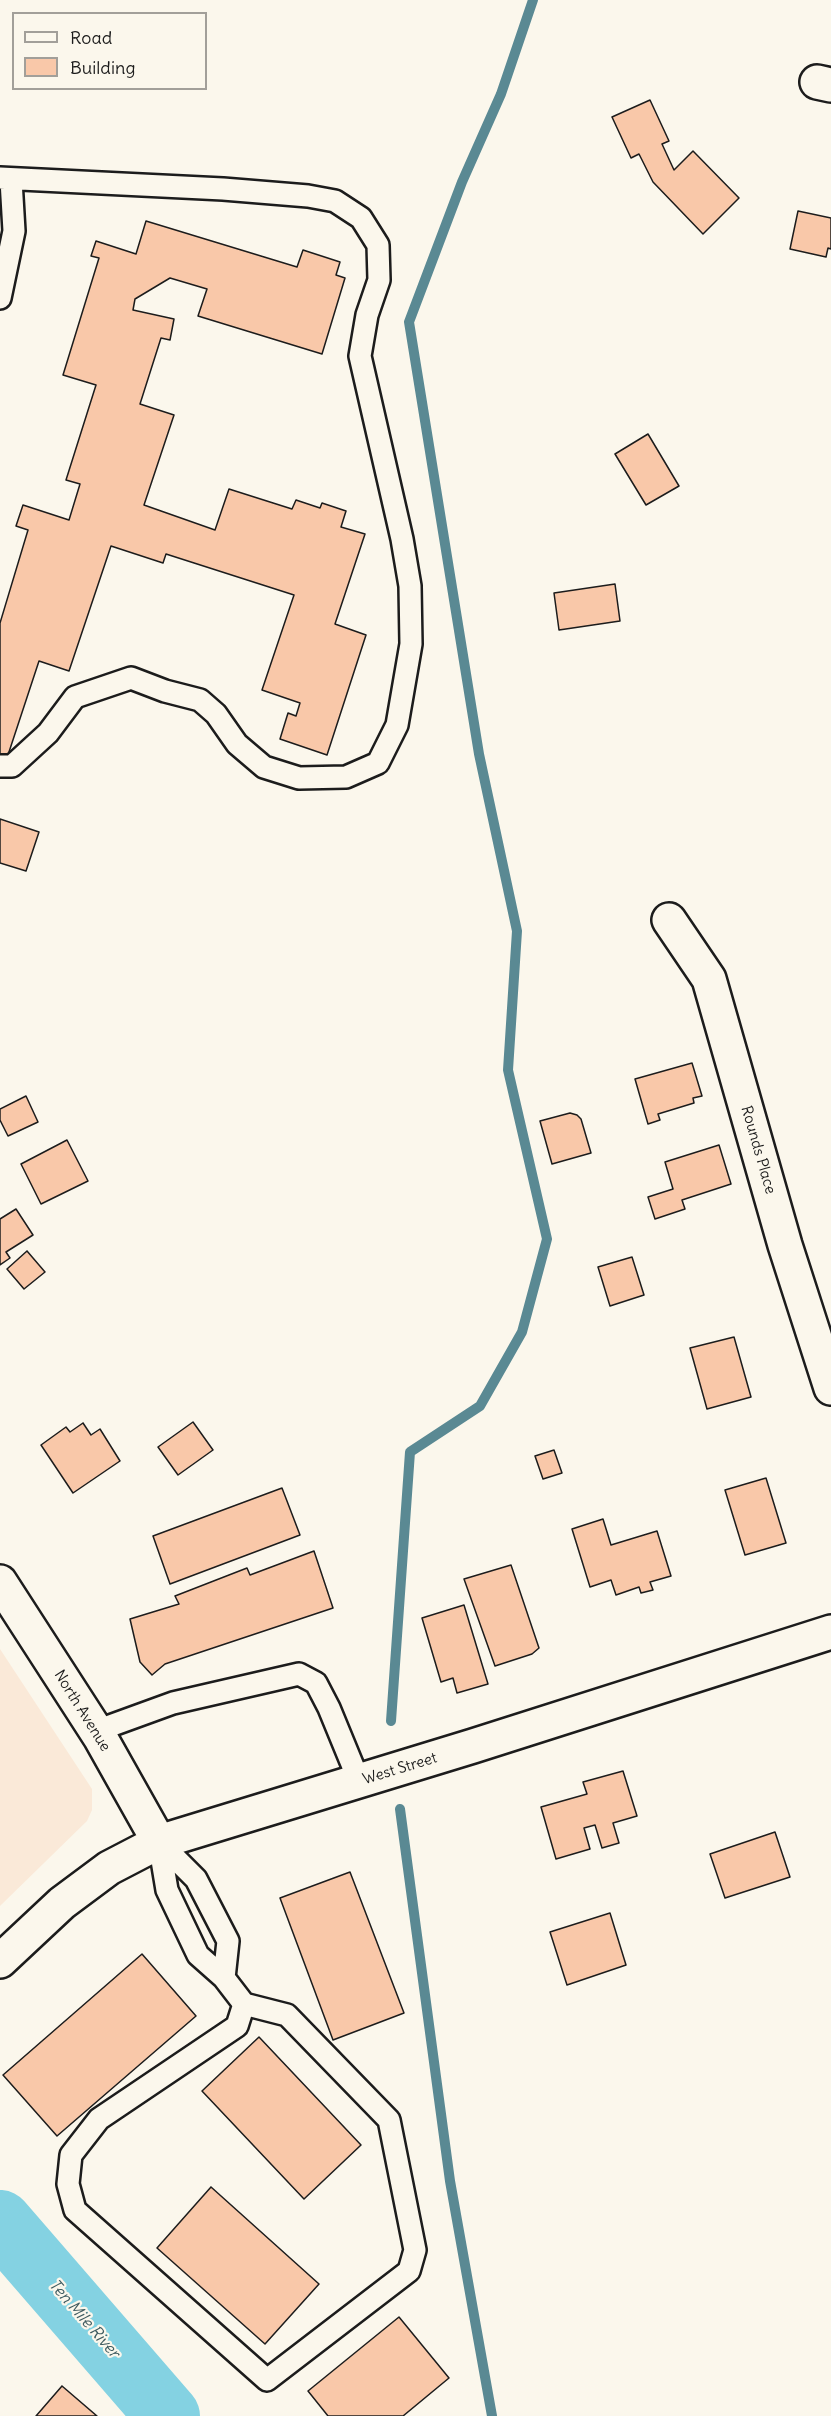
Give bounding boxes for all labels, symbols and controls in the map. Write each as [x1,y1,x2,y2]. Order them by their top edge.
legend [12,12,207,90]
text: Road [70,26,112,49]
text: Building [70,56,135,79]
street label: Rounds Place [737,1104,779,1196]
street label: North Avenue [50,1667,114,1755]
street label: West Street [361,1749,439,1789]
water label: Ten Mile River [45,2276,123,2362]

